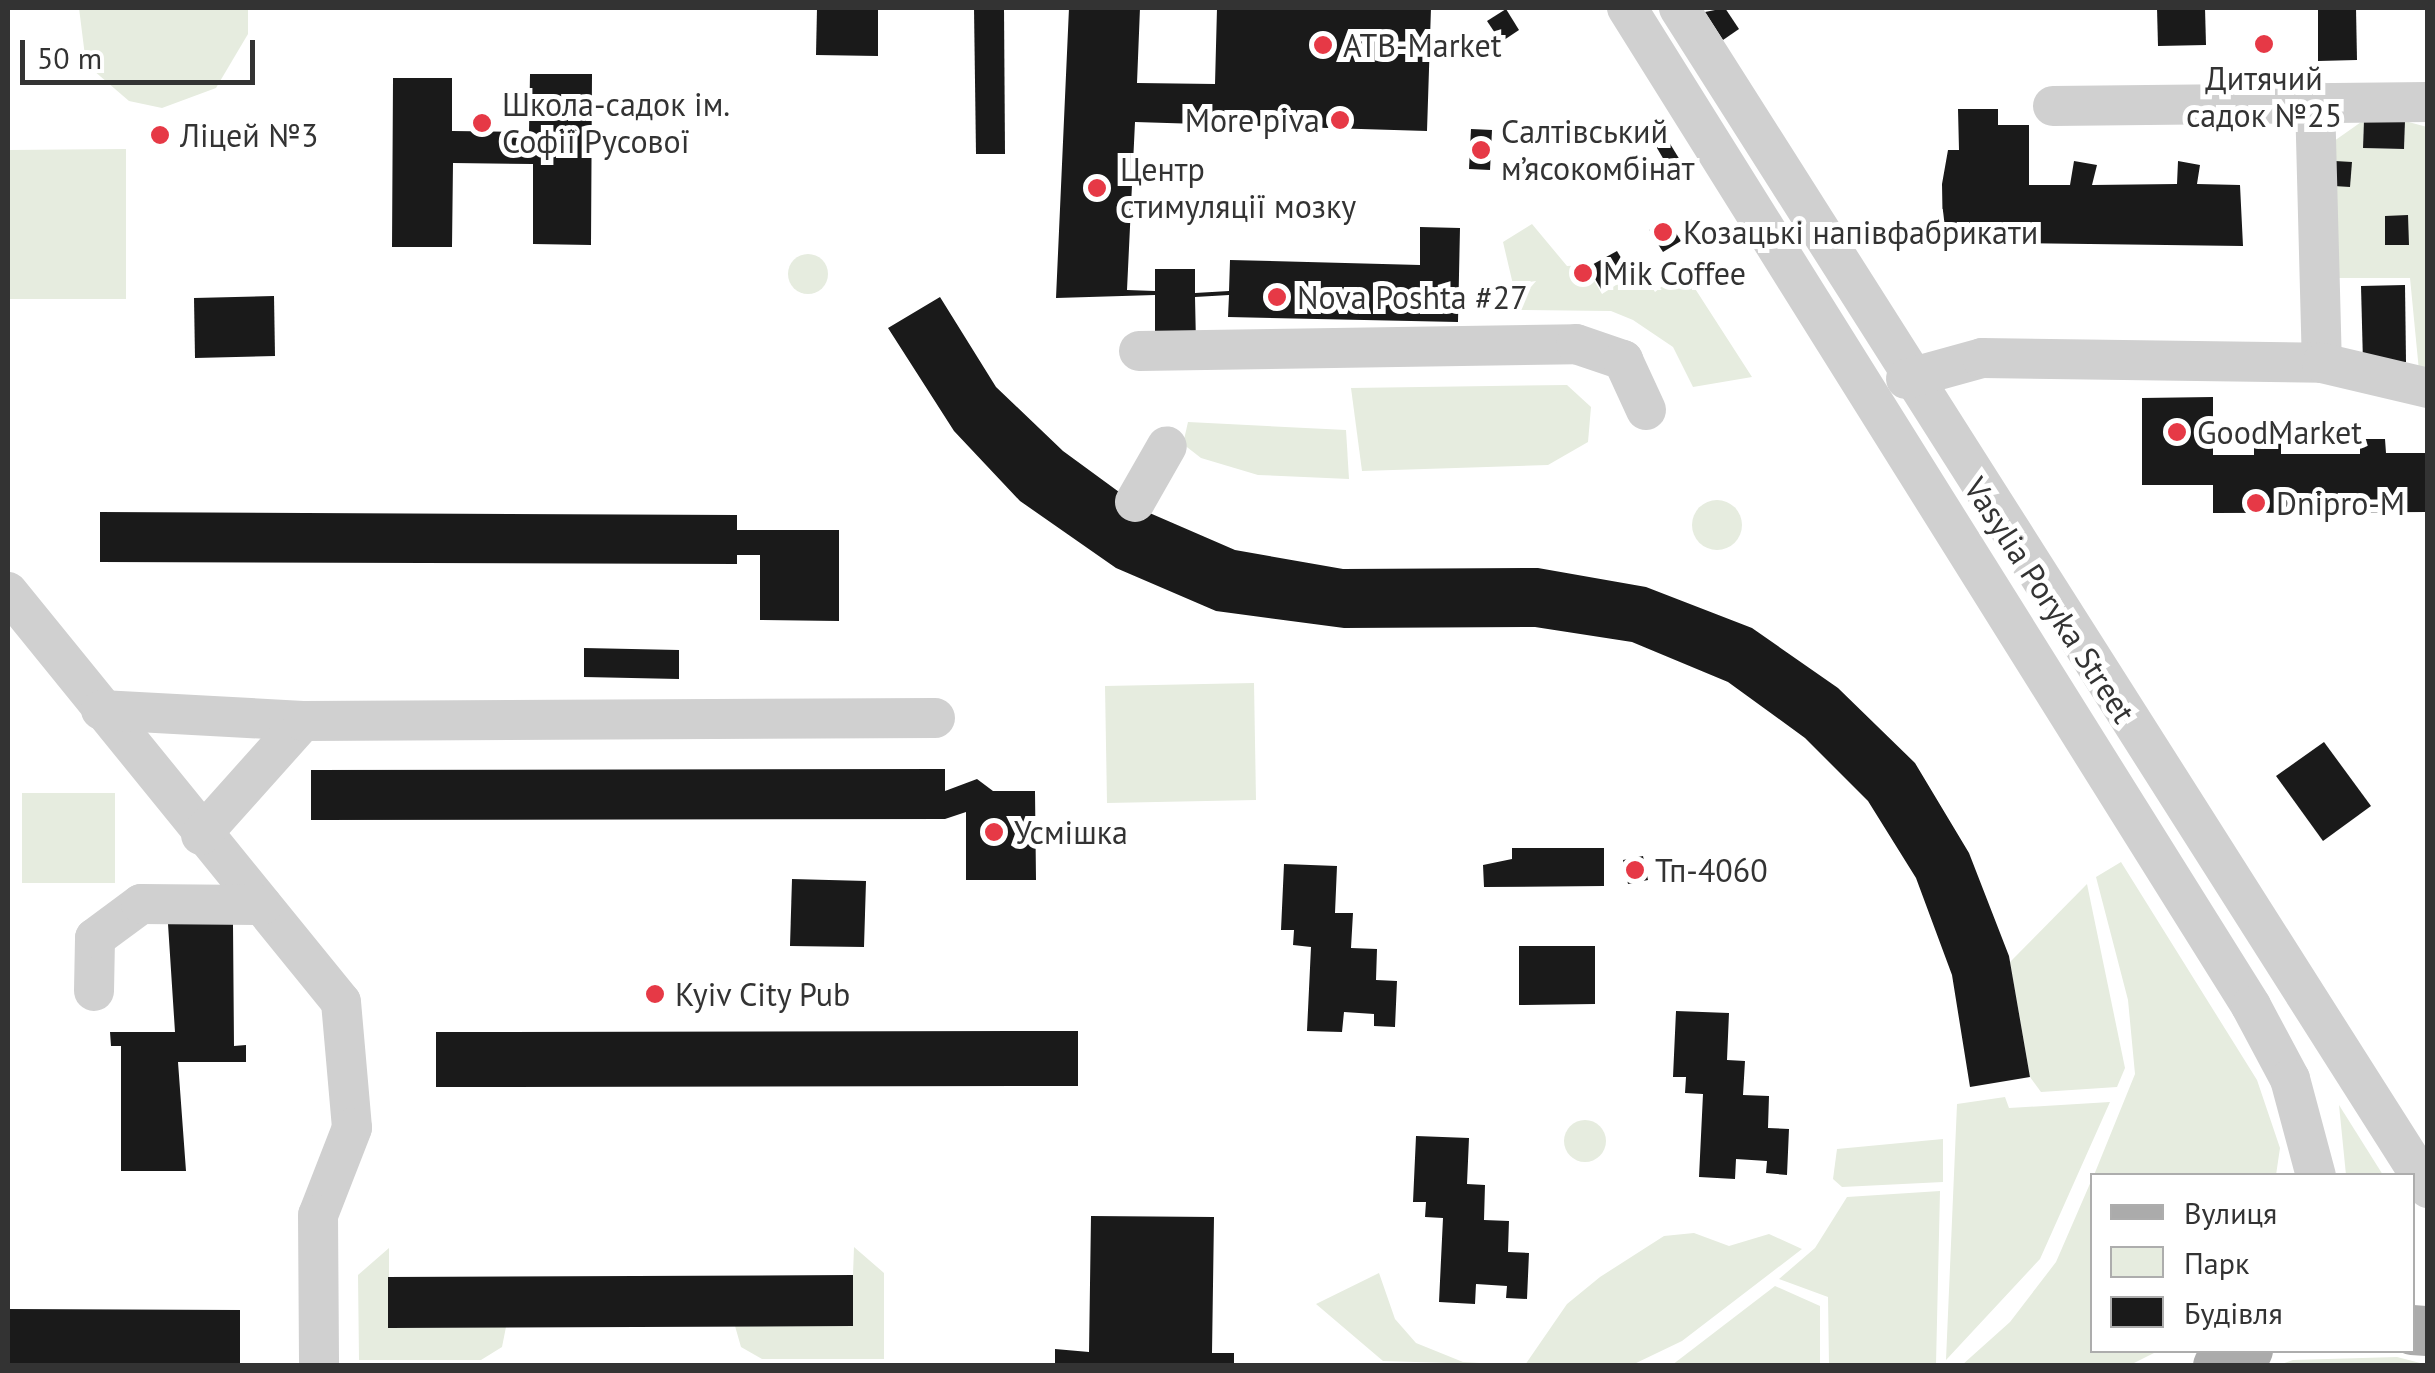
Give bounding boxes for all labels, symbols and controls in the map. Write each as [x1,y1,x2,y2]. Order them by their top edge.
scale bar [25,20,260,82]
place label: ATB-Market [1343,26,1502,64]
marker: Дитячий садок №25 [2253,33,2275,55]
marker: ATB-Market [1312,34,1334,56]
text: 50 m [37,38,102,77]
place label: Дитячий садок №25 [2186,60,2342,135]
place label: Школа-садок ім. Софії Русової [502,86,730,161]
place label: More piva [1185,101,1320,139]
marker: More piva [1329,109,1351,131]
marker: Школа-садок ім. Софії Русової [471,112,493,134]
place label: Салтівський м’ясокомбінат [1501,113,1695,188]
place label: Ліцей №3 [180,116,319,154]
marker: Ліцей №3 [149,124,171,146]
marker: Салтівський м’ясокомбінат [1470,139,1492,161]
place label: Центр стимуляції мозку [1120,151,1356,226]
marker: Центр стимуляції мозку [1084,175,1110,201]
place label: Козацькі напівфабрикати [1683,213,2038,251]
marker: Козацькі напівфабрикати [1652,221,1674,243]
place label: Mik Coffee [1603,254,1747,292]
marker: Mik Coffee [1572,262,1594,284]
place label: Nova Poshta #27 [1297,278,1528,316]
marker: Nova Poshta #27 [1266,286,1288,308]
place label: GoodMarket [2197,413,2362,451]
marker: GoodMarket [2166,421,2188,443]
street label: Vasylia Poryka Street [1956,470,2144,730]
place label: Dnipro-M [2276,484,2405,522]
marker: Dnipro-M [2245,492,2267,514]
place label: Усмішка [1014,813,1128,851]
marker: Усмішка [983,821,1005,843]
place label: Тп-4060 [1655,851,1768,889]
marker: Тп-4060 [1624,859,1646,881]
place label: Kyiv City Pub [675,975,853,1013]
marker: Kyiv City Pub [644,983,666,1005]
legend [2090,1173,2415,1353]
text: Вулиця [2184,1193,2277,1232]
text: Парк [2184,1243,2249,1282]
text: Будівля [2184,1293,2283,1332]

